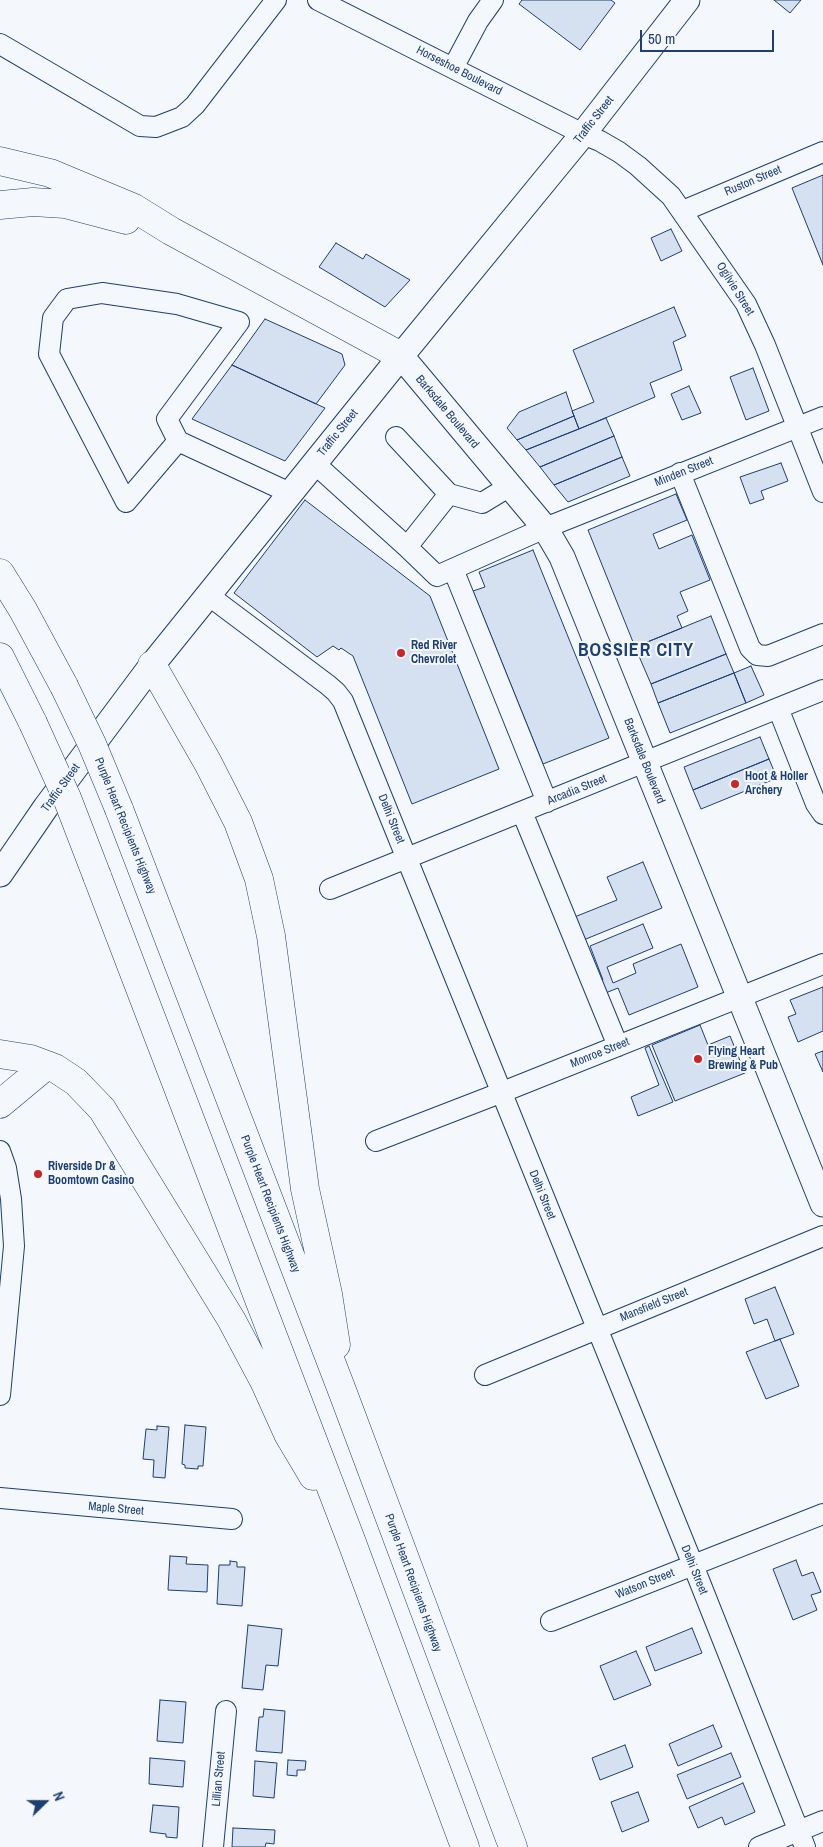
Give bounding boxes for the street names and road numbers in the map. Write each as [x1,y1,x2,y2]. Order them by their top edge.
street label: Horseshoe Boulevard [414,43,504,99]
street label: Traffic Street [571,93,617,147]
street label: Ruston Street [722,163,784,199]
street label: Ogilvie Street [713,260,757,318]
street label: Barksdale Boulevard [412,373,482,451]
street label: Traffic Street [315,407,361,459]
street label: Minden Street [653,454,715,490]
street label: Barksdale Boulevard [620,716,668,806]
street label: Purple Heart Recipients Highway [91,756,159,896]
street label: Traffic Street [39,761,83,815]
street label: Arcadia Street [545,772,609,808]
street label: Delhi Street [375,792,407,846]
street label: Monroe Street [568,1035,632,1071]
street label: Purple Heart Recipients Highway [237,1133,303,1275]
street label: Delhi Street [526,1168,558,1222]
street label: Mansfield Street [618,1285,690,1325]
street label: Maple Street [88,1499,144,1519]
street label: Purple Heart Recipients Highway [381,1512,445,1654]
street label: Delhi Street [678,1543,710,1597]
street label: Watson Street [614,1566,676,1602]
street label: Lillian Street [209,1751,229,1807]

